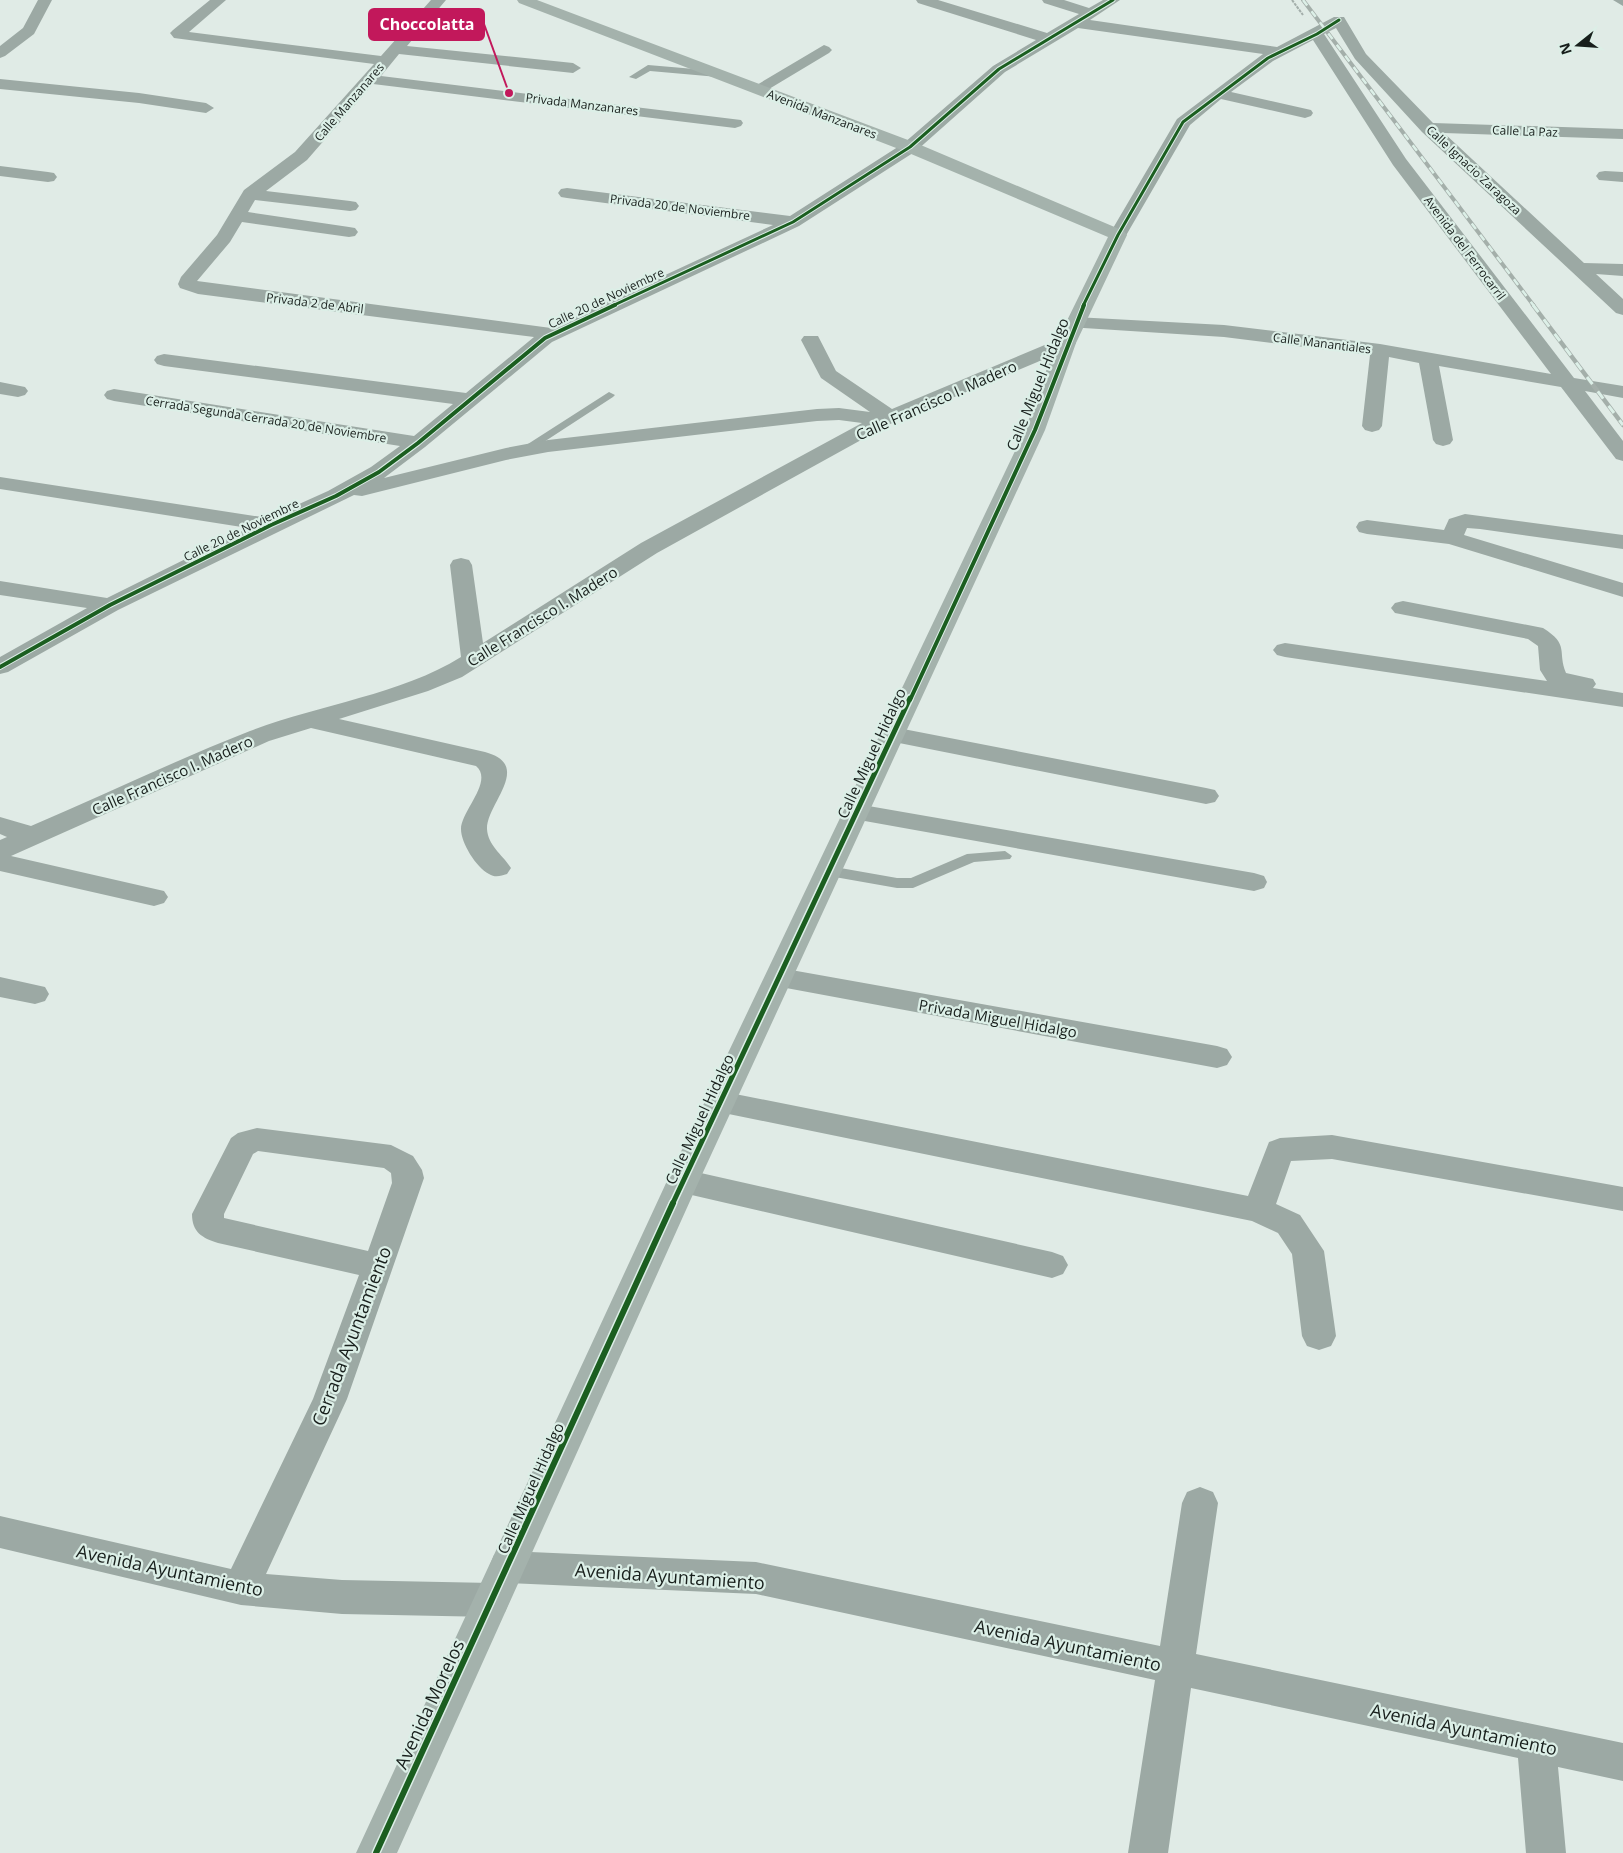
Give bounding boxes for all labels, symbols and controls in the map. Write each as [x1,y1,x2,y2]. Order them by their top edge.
callout: Choccolatta [369,9,484,40]
text: Choccolatta [379,13,475,35]
north arrow [1553,20,1603,70]
text: N [1554,41,1576,57]
street label: Calle Manzanares [310,59,388,145]
street label: Avenida Manzanares [765,85,880,143]
street label: Privada Manzanares [525,89,640,119]
street label: Calle Ignacio Zaragoza [1423,121,1525,219]
street label: Calle La Paz [1492,121,1559,141]
street label: Privada 20 de Noviembre [609,190,751,224]
street label: Avenida del Ferrocarril [1420,192,1510,304]
street label: Calle 20 de Noviembre [545,264,667,332]
street label: Privada 2 de Abril [265,289,365,317]
street label: Calle Miguel Hidalgo [1001,315,1073,453]
street label: Calle Manantiales [1272,329,1372,357]
street label: Calle Francisco I. Madero [852,355,1020,445]
street label: Cerrada Segunda Cerrada 20 de Noviembre [144,392,388,446]
street label: Calle 20 de Noviembre [181,495,302,565]
street label: Calle Francisco I. Madero [463,561,621,671]
street label: Calle Miguel Hidalgo [832,685,910,821]
street label: Calle Francisco I. Madero [88,730,256,820]
street label: Privada Miguel Hidalgo [917,994,1079,1042]
street label: Calle Miguel Hidalgo [660,1051,738,1187]
street label: Cerrada Ayuntamiento [306,1243,396,1429]
street label: Calle Miguel Hidalgo [492,1419,568,1557]
street label: Avenida Ayuntamiento [74,1538,266,1602]
street label: Avenida Ayuntamiento [574,1557,766,1595]
street label: Avenida Ayuntamiento [972,1613,1164,1677]
street label: Avenida Morelos [389,1635,469,1773]
street label: Avenida Ayuntamiento [1368,1697,1560,1761]

